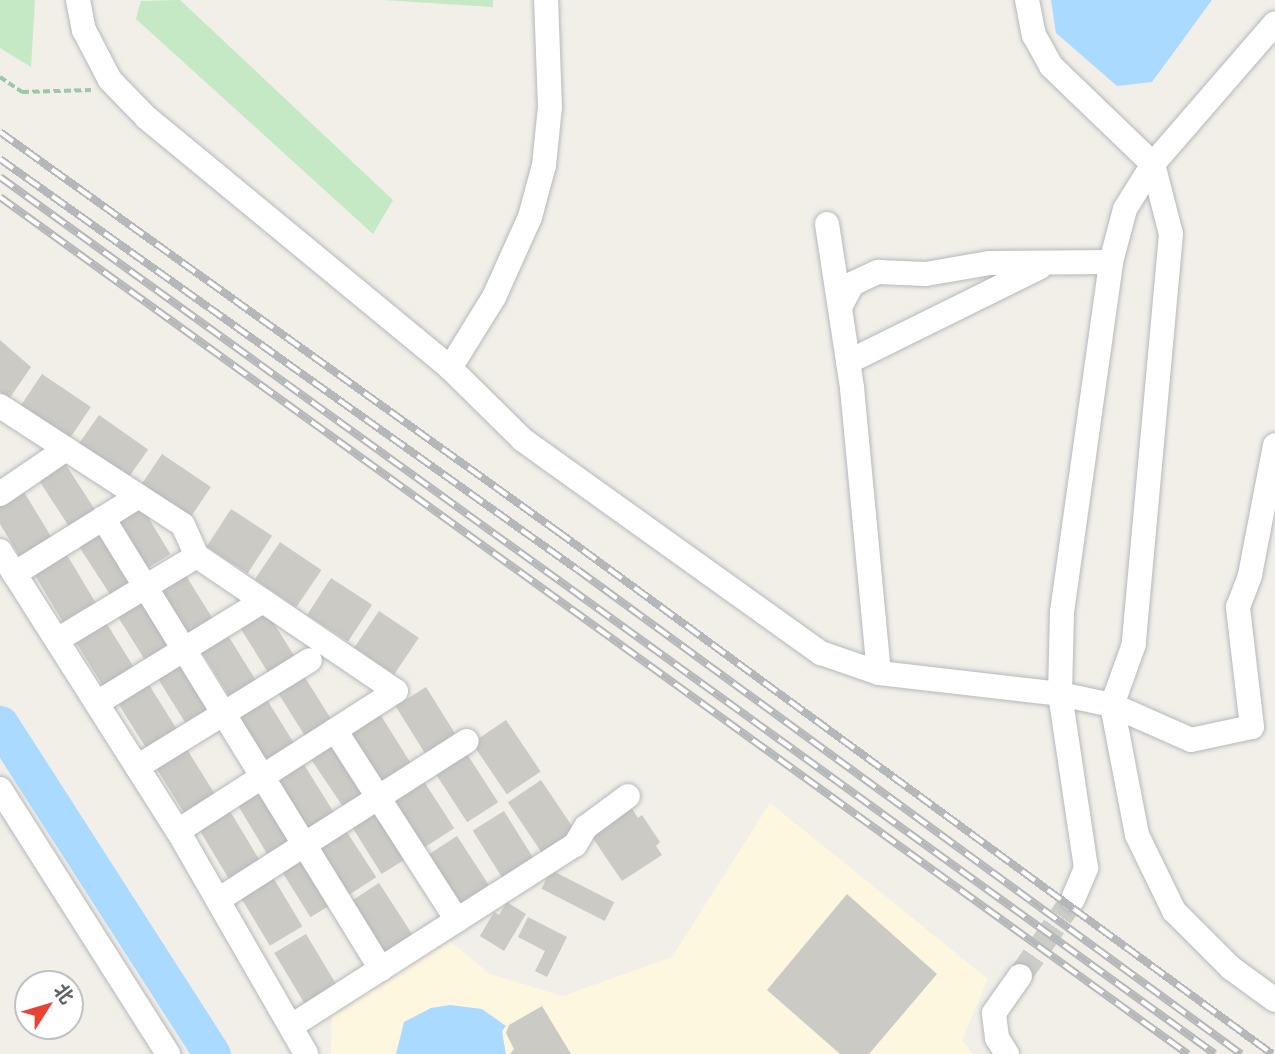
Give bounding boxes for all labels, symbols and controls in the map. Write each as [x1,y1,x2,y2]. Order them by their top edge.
north arrow [14,970,84,1040]
text: 北 [48,978,80,1009]

